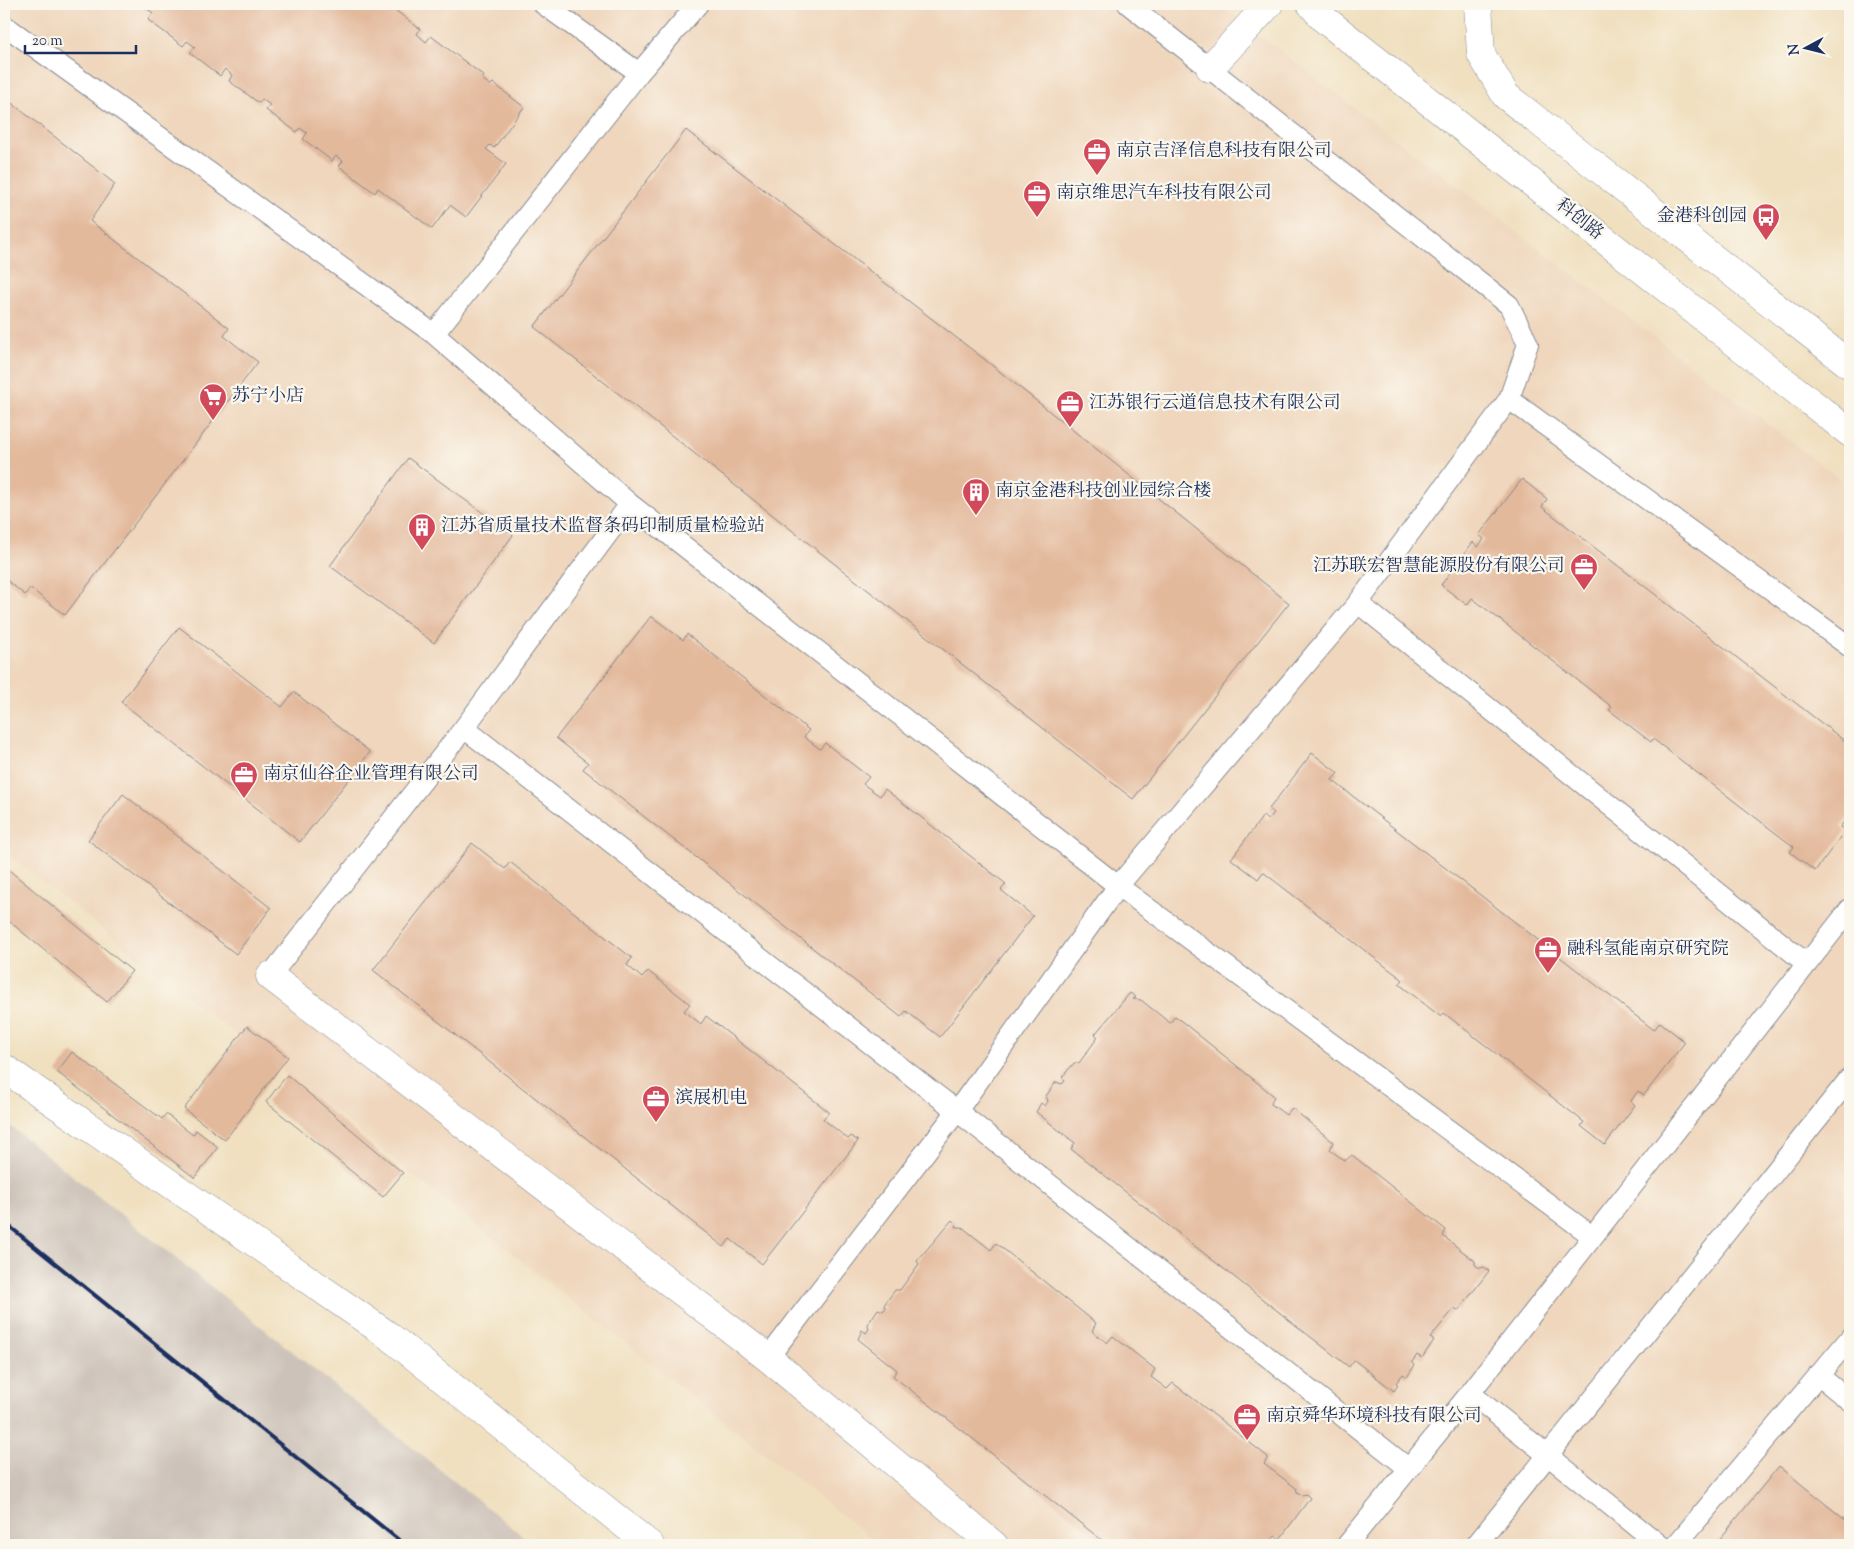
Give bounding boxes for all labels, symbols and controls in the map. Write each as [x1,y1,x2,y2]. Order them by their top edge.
scale bar [25,22,136,54]
north arrow [1782,22,1832,72]
text: 20 m [32,31,63,52]
text: N [1784,43,1806,56]
office icon: 南京吉泽信息科技有限公司 [1082,137,1112,176]
place label: 南京吉泽信息科技有限公司 [1116,139,1332,165]
office icon: 南京维思汽车科技有限公司 [1022,179,1052,218]
place label: 南京维思汽车科技有限公司 [1056,181,1272,207]
street label: 科创路 [1550,193,1608,247]
bus stop icon: 金港科创园 [1751,202,1781,241]
place label: 金港科创园 [1657,204,1747,230]
supermarket icon: 苏宁小店 [198,382,228,421]
place label: 苏宁小店 [232,384,304,410]
office icon: 江苏银行云道信息技术有限公司 [1055,389,1085,428]
place label: 江苏银行云道信息技术有限公司 [1089,391,1341,417]
building icon: 南京金港科技创业园综合楼 [961,477,991,516]
place label: 南京金港科技创业园综合楼 [995,479,1211,505]
building icon: 江苏省质量技术监督条码印制质量检验站 [407,512,437,551]
place label: 江苏省质量技术监督条码印制质量检验站 [441,514,765,540]
office icon: 江苏联宏智慧能源股份有限公司 [1569,552,1599,591]
place label: 江苏联宏智慧能源股份有限公司 [1313,554,1565,580]
office icon: 南京仙谷企业管理有限公司 [229,760,259,799]
place label: 南京仙谷企业管理有限公司 [263,762,479,788]
office icon: 融科氢能南京研究院 [1533,935,1563,974]
place label: 融科氢能南京研究院 [1567,937,1729,963]
office icon: 滨展机电 [641,1084,671,1123]
place label: 滨展机电 [675,1086,747,1112]
office icon: 南京舜华环境科技有限公司 [1232,1402,1262,1441]
place label: 南京舜华环境科技有限公司 [1266,1404,1482,1430]

